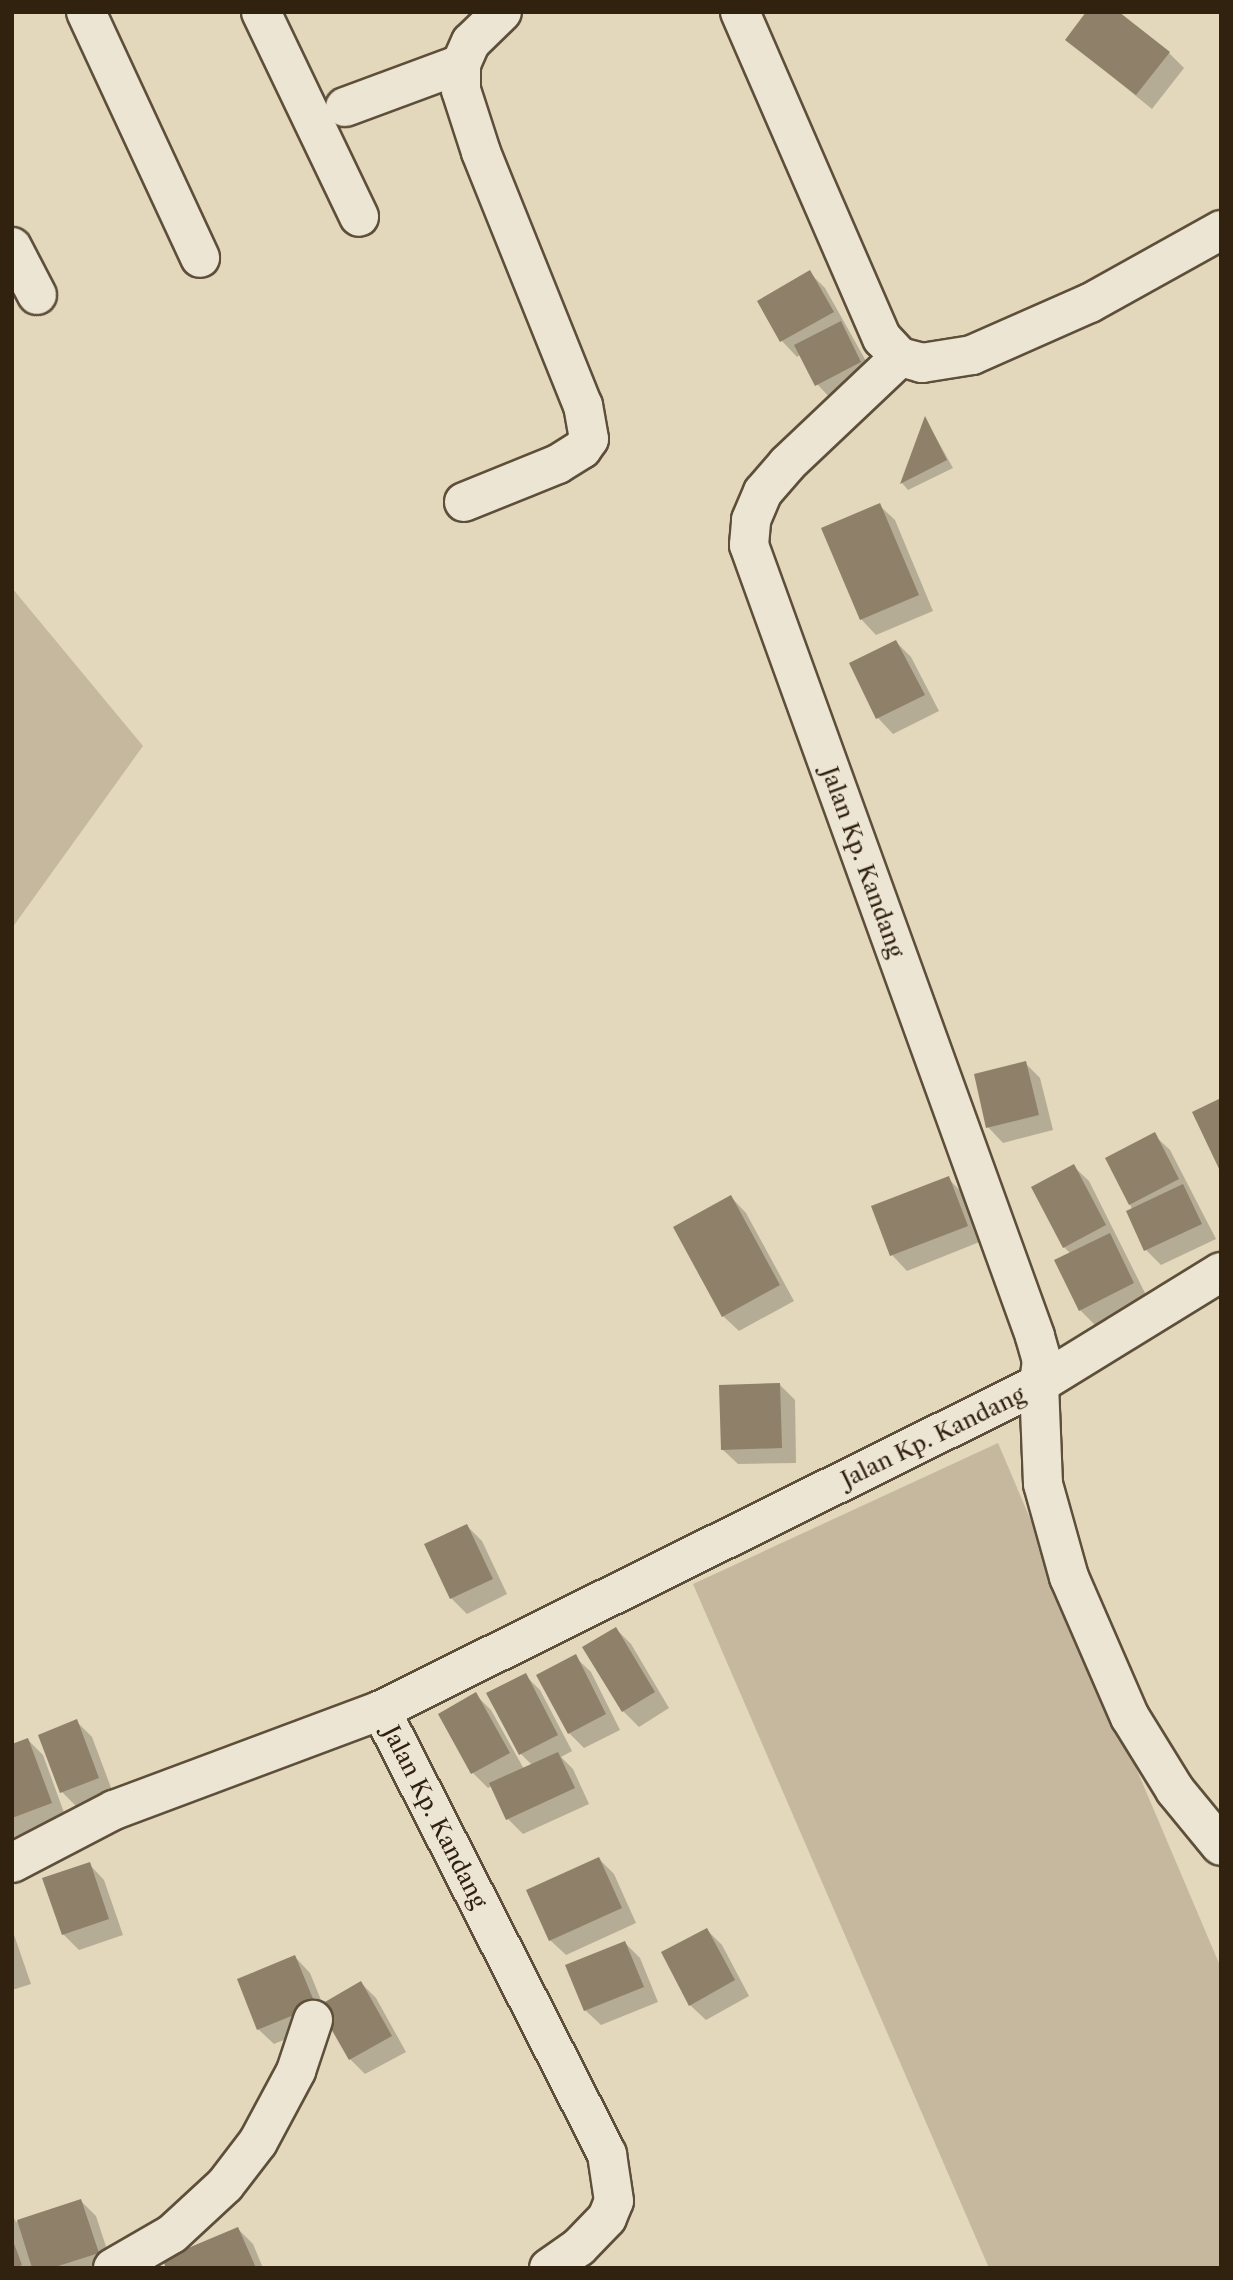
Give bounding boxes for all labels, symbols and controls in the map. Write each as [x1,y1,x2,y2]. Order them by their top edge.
street label: Jalan Kp. Kandang [816,763,910,961]
street label: Jalan Kp. Kandang [837,1381,1029,1493]
street label: Jalan Kp. Kandang [377,1721,493,1913]

